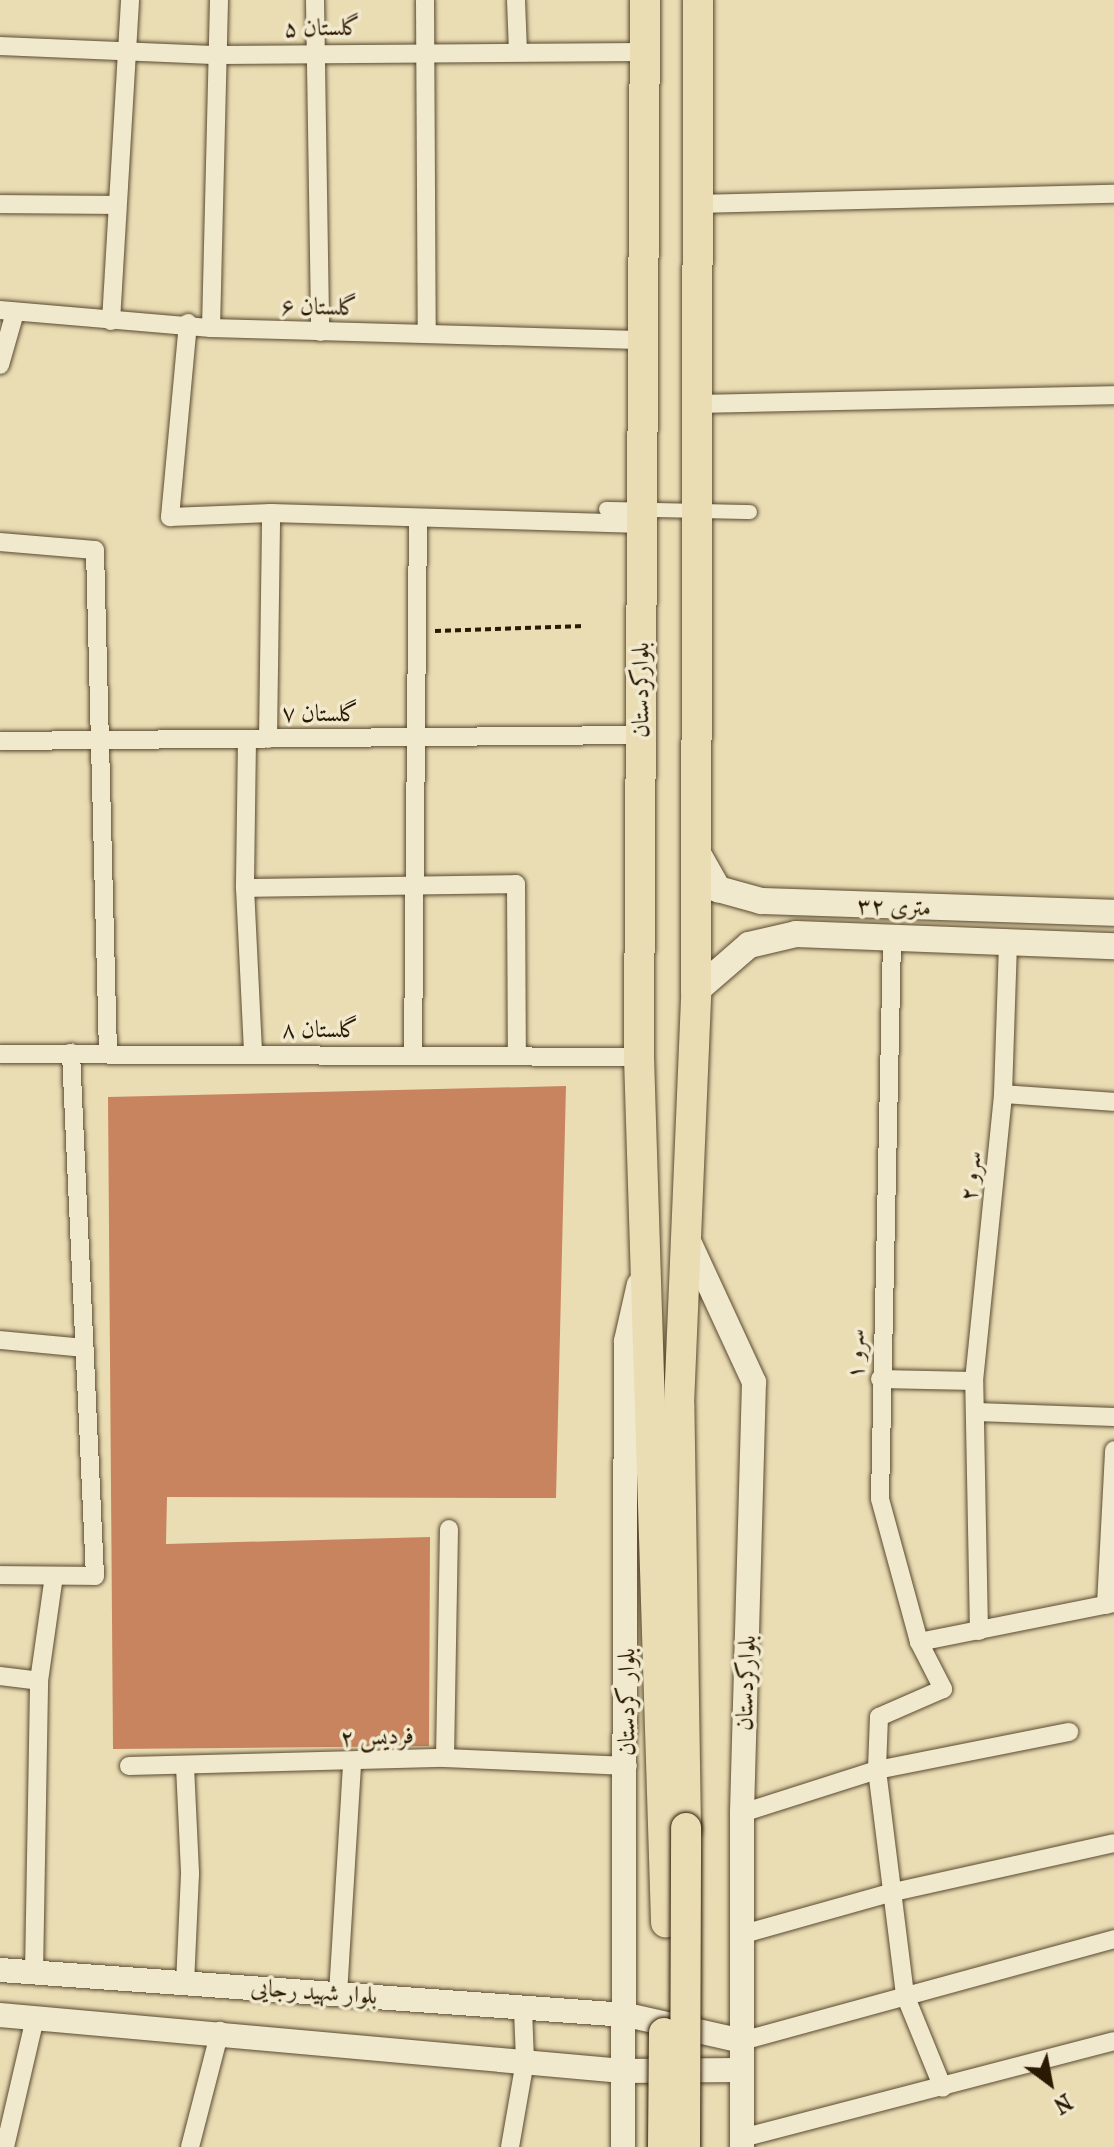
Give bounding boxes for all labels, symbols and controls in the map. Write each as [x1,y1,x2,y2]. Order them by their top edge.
street label: گلستان ۵ [283,13,361,43]
street label: گلستان ۶ [280,292,358,322]
street label: بلوارکردستان [627,642,655,738]
street label: گلستان ۷ [282,700,358,728]
street label: ۳۲ متری [856,891,932,923]
street label: گلستان ۸ [282,1016,358,1044]
street label: سرو ۲ [954,1149,988,1203]
street label: سرو ۱ [841,1329,871,1379]
street label: بلوارکردستان [730,1635,762,1731]
street label: بلوار کردستان [613,1648,641,1756]
street label: فردیس ۲ [340,1721,414,1753]
street label: بلوار شهید رجایی [250,1973,378,2011]
north arrow [1010,2043,1090,2123]
text: N [1049,2088,1077,2119]

